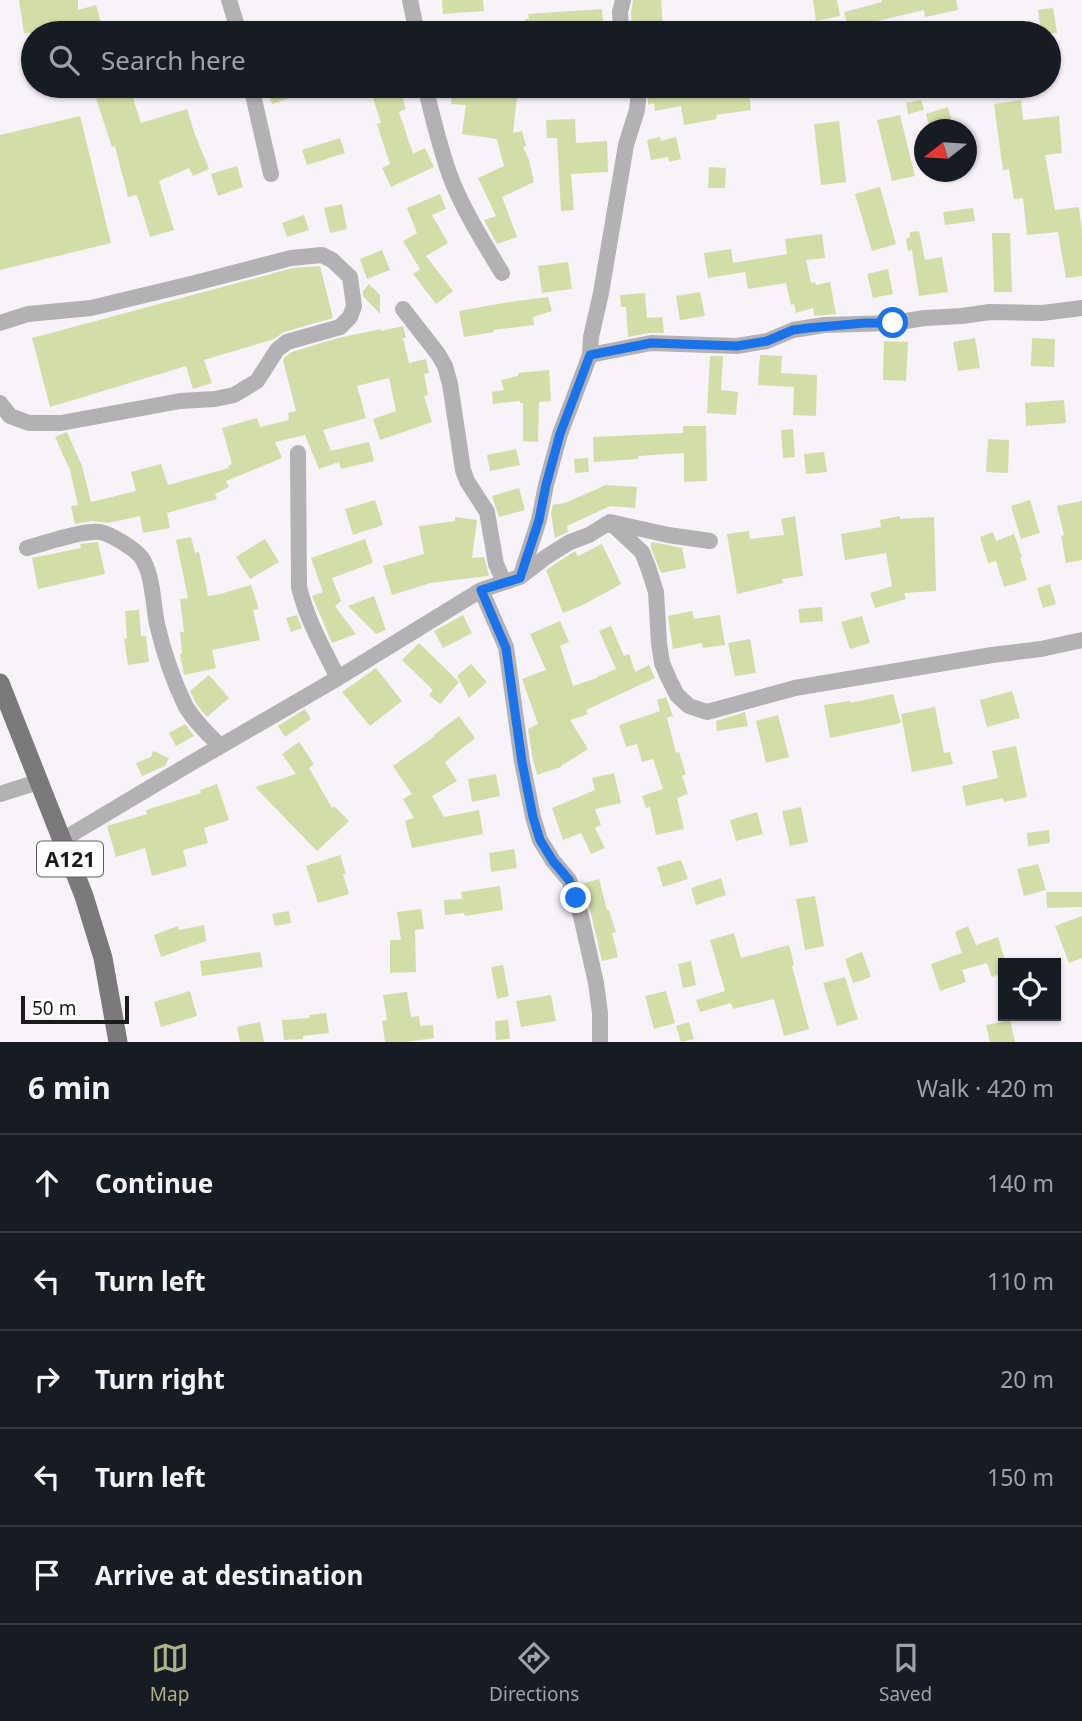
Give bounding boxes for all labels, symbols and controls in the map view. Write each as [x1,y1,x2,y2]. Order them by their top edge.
search box [21,21,1061,98]
icon: search [45,41,83,79]
text: Search here [101,42,246,78]
north arrow [914,119,977,182]
route start [877,307,908,338]
road number: A121 [37,842,103,876]
route end [560,882,591,913]
map controls [998,958,1061,1021]
button: locate [998,958,1061,1021]
scale bar [21,993,130,1025]
text: 50 m [32,995,76,1021]
text: 6 min [28,1067,111,1108]
text: Walk · 420 m [917,1072,1054,1104]
icon: ahead [28,1164,66,1202]
text: Continue [95,1165,213,1201]
text: 140 m [987,1167,1054,1199]
icon: left [28,1262,66,1300]
text: Turn left [95,1263,206,1299]
text: 110 m [987,1265,1054,1297]
icon: right [28,1360,66,1398]
text: Turn right [95,1361,225,1397]
text: 20 m [1000,1363,1054,1395]
icon: left [28,1458,66,1496]
text: Turn left [95,1459,206,1495]
text: 150 m [987,1461,1054,1493]
icon: arrive [28,1556,66,1594]
text: Arrive at destination [95,1557,364,1593]
tab: Map [150,1639,189,1707]
tab: Directions [489,1639,579,1707]
tab: Saved [879,1639,932,1707]

